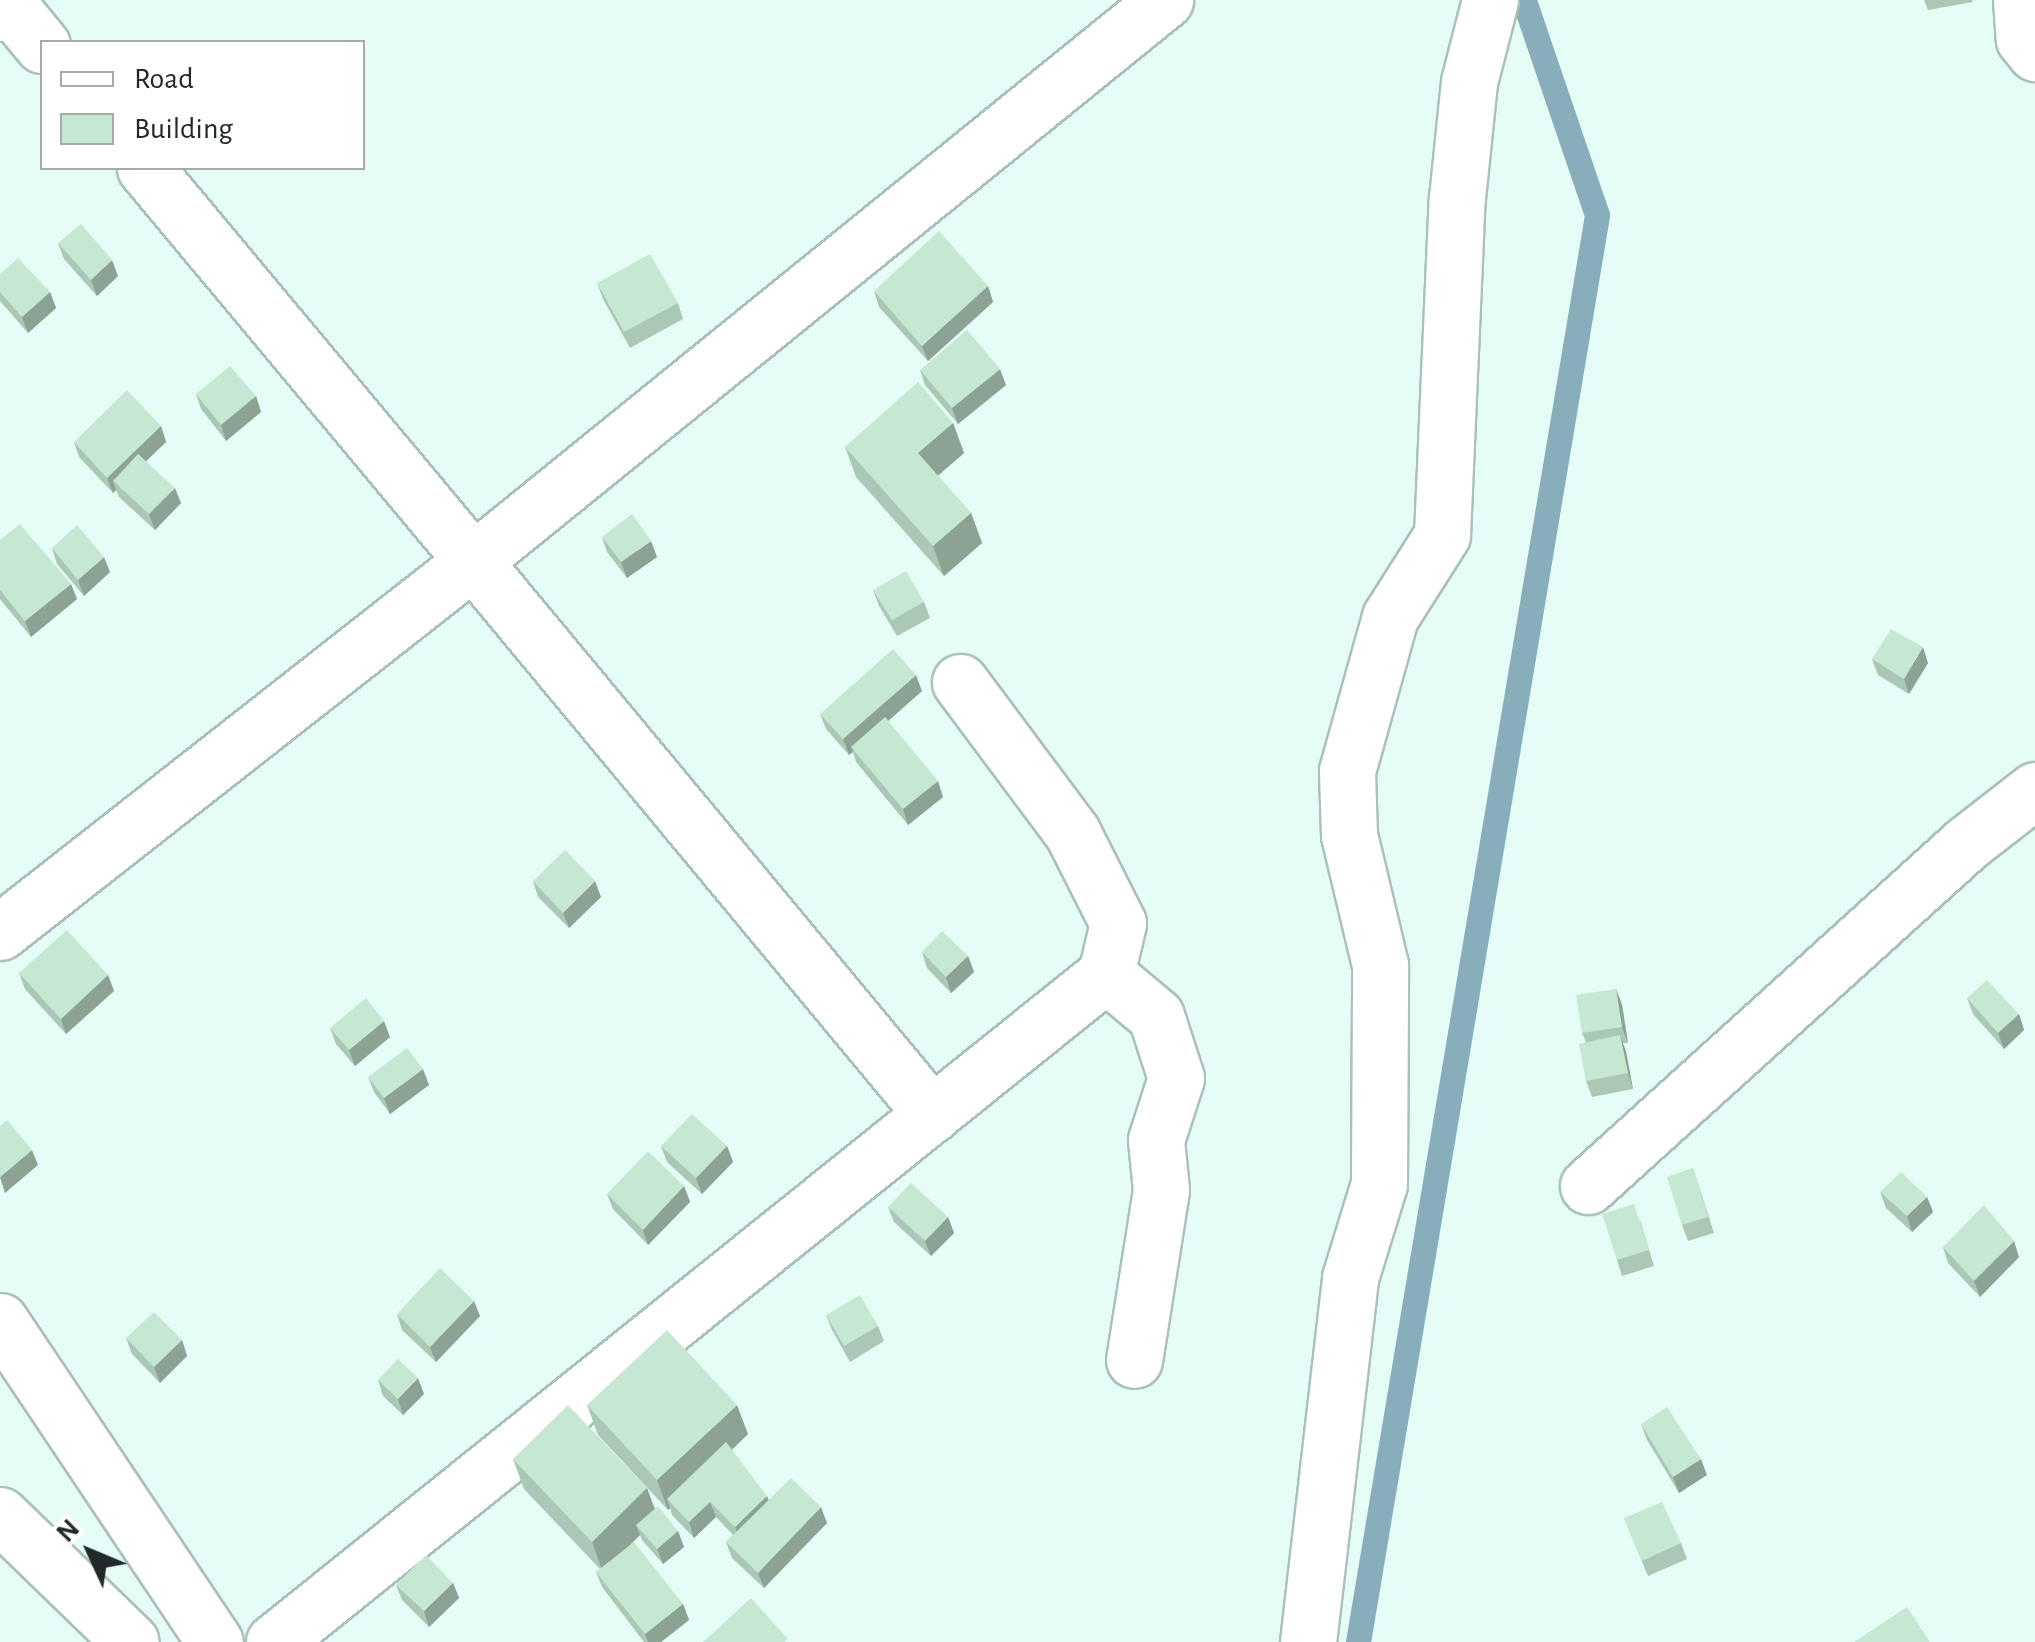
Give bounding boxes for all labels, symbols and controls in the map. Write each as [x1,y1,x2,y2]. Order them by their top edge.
legend [40,40,365,170]
text: Road [134,64,194,94]
text: Building [134,114,233,144]
north arrow [40,1502,140,1602]
text: N [52,1514,85,1548]

